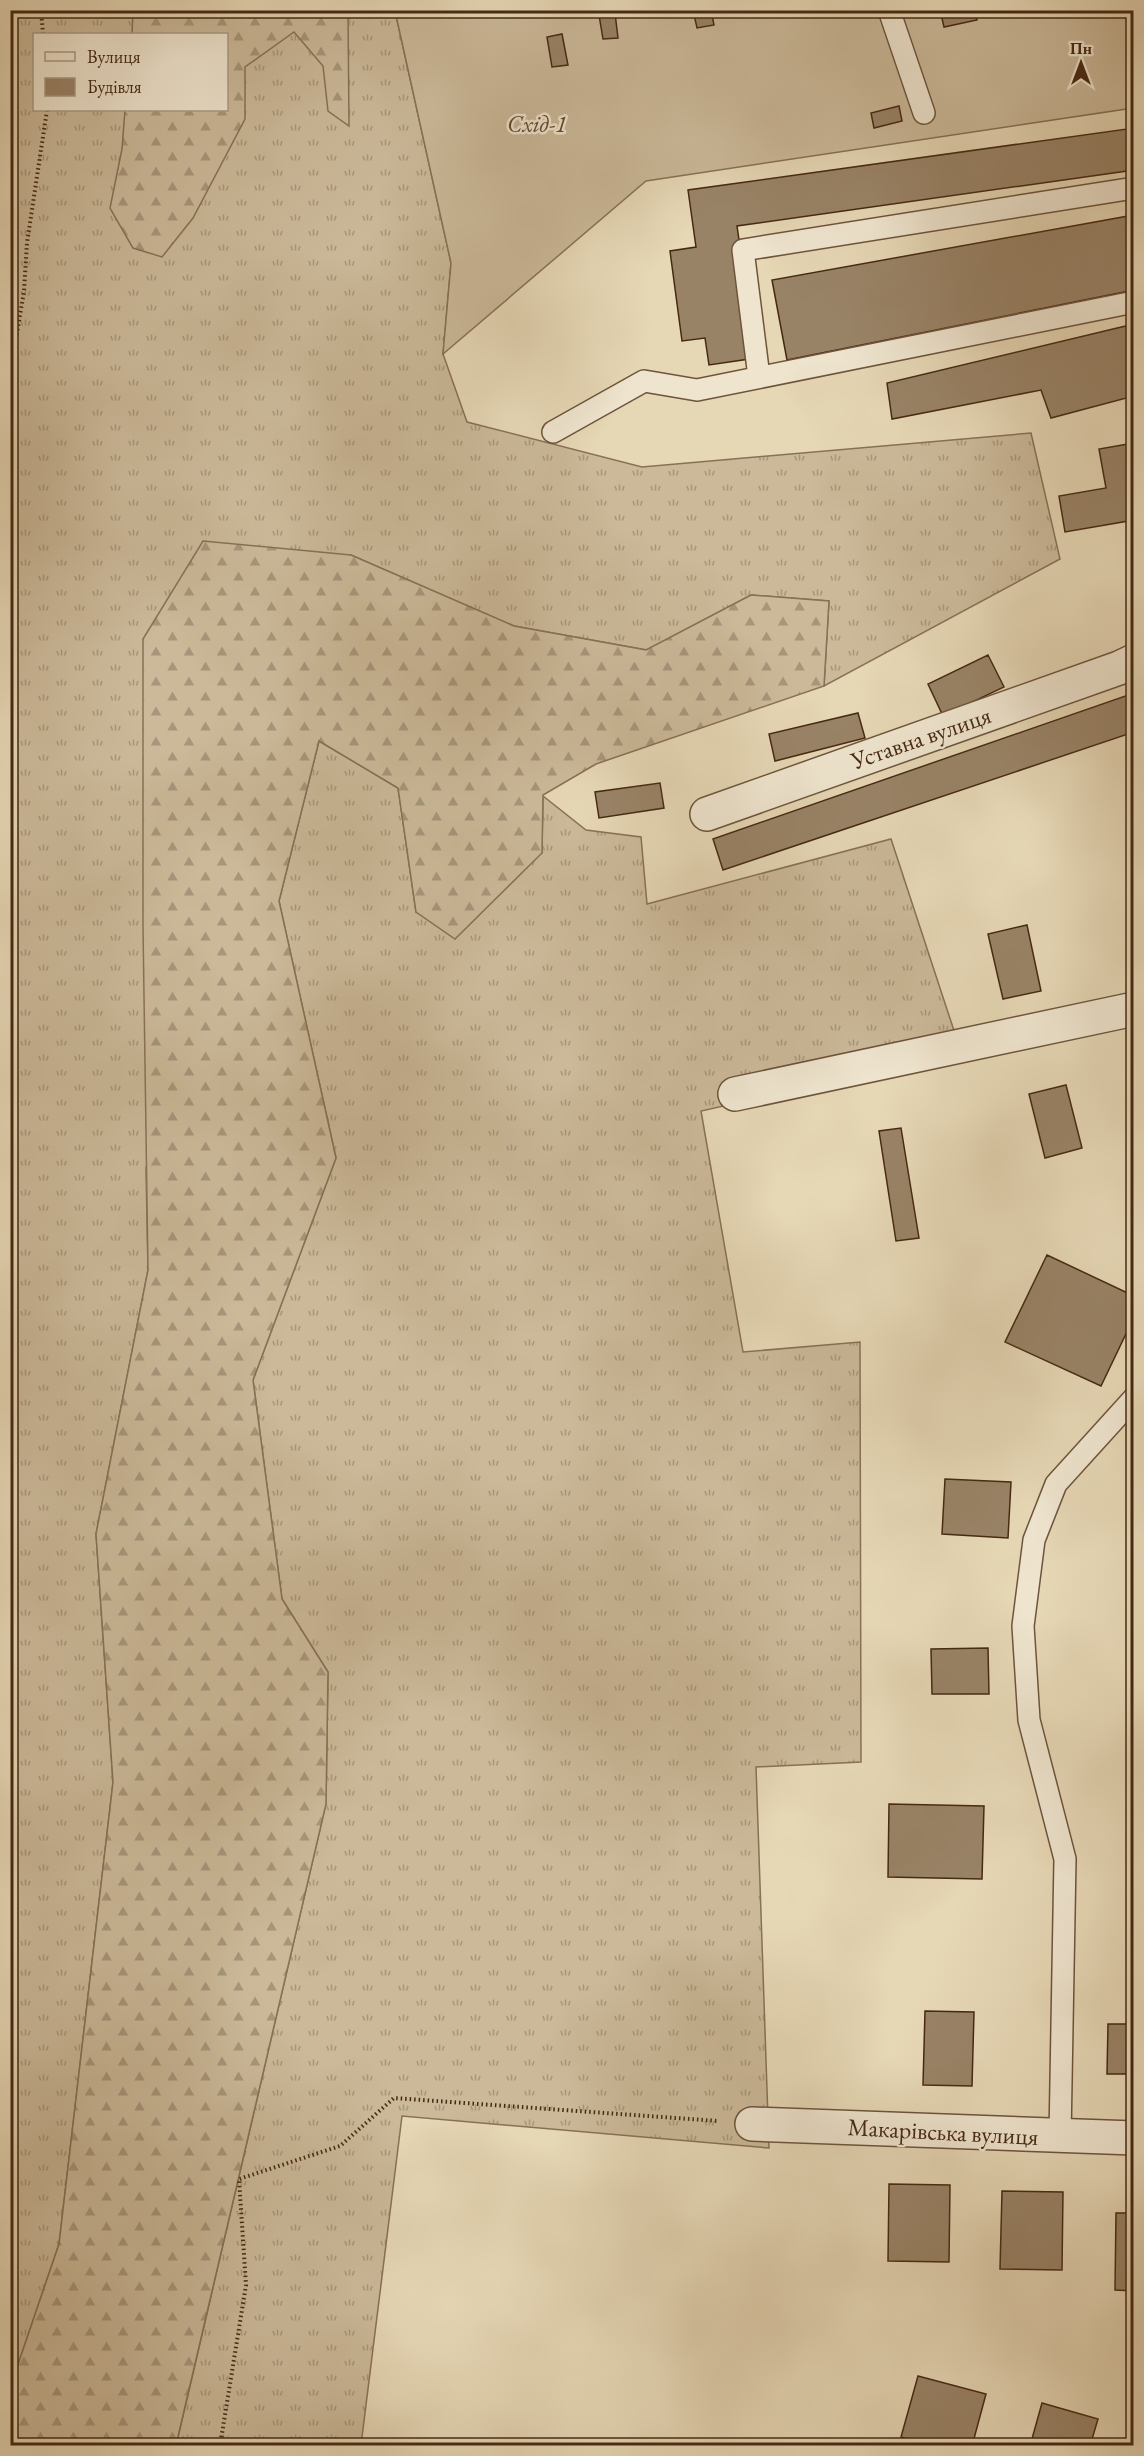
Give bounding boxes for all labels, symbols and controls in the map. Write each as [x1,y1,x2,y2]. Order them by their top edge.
legend [33,33,228,111]
north arrow [1051,33,1111,93]
text: Пн [1070,38,1092,59]
text: Вулиця [87,45,140,68]
text: Будівля [87,75,142,98]
park label: Схід-1 [507,108,567,139]
street label: Уставна вулиця [846,699,995,776]
street label: Макарівська вулиця [847,2111,1040,2152]

